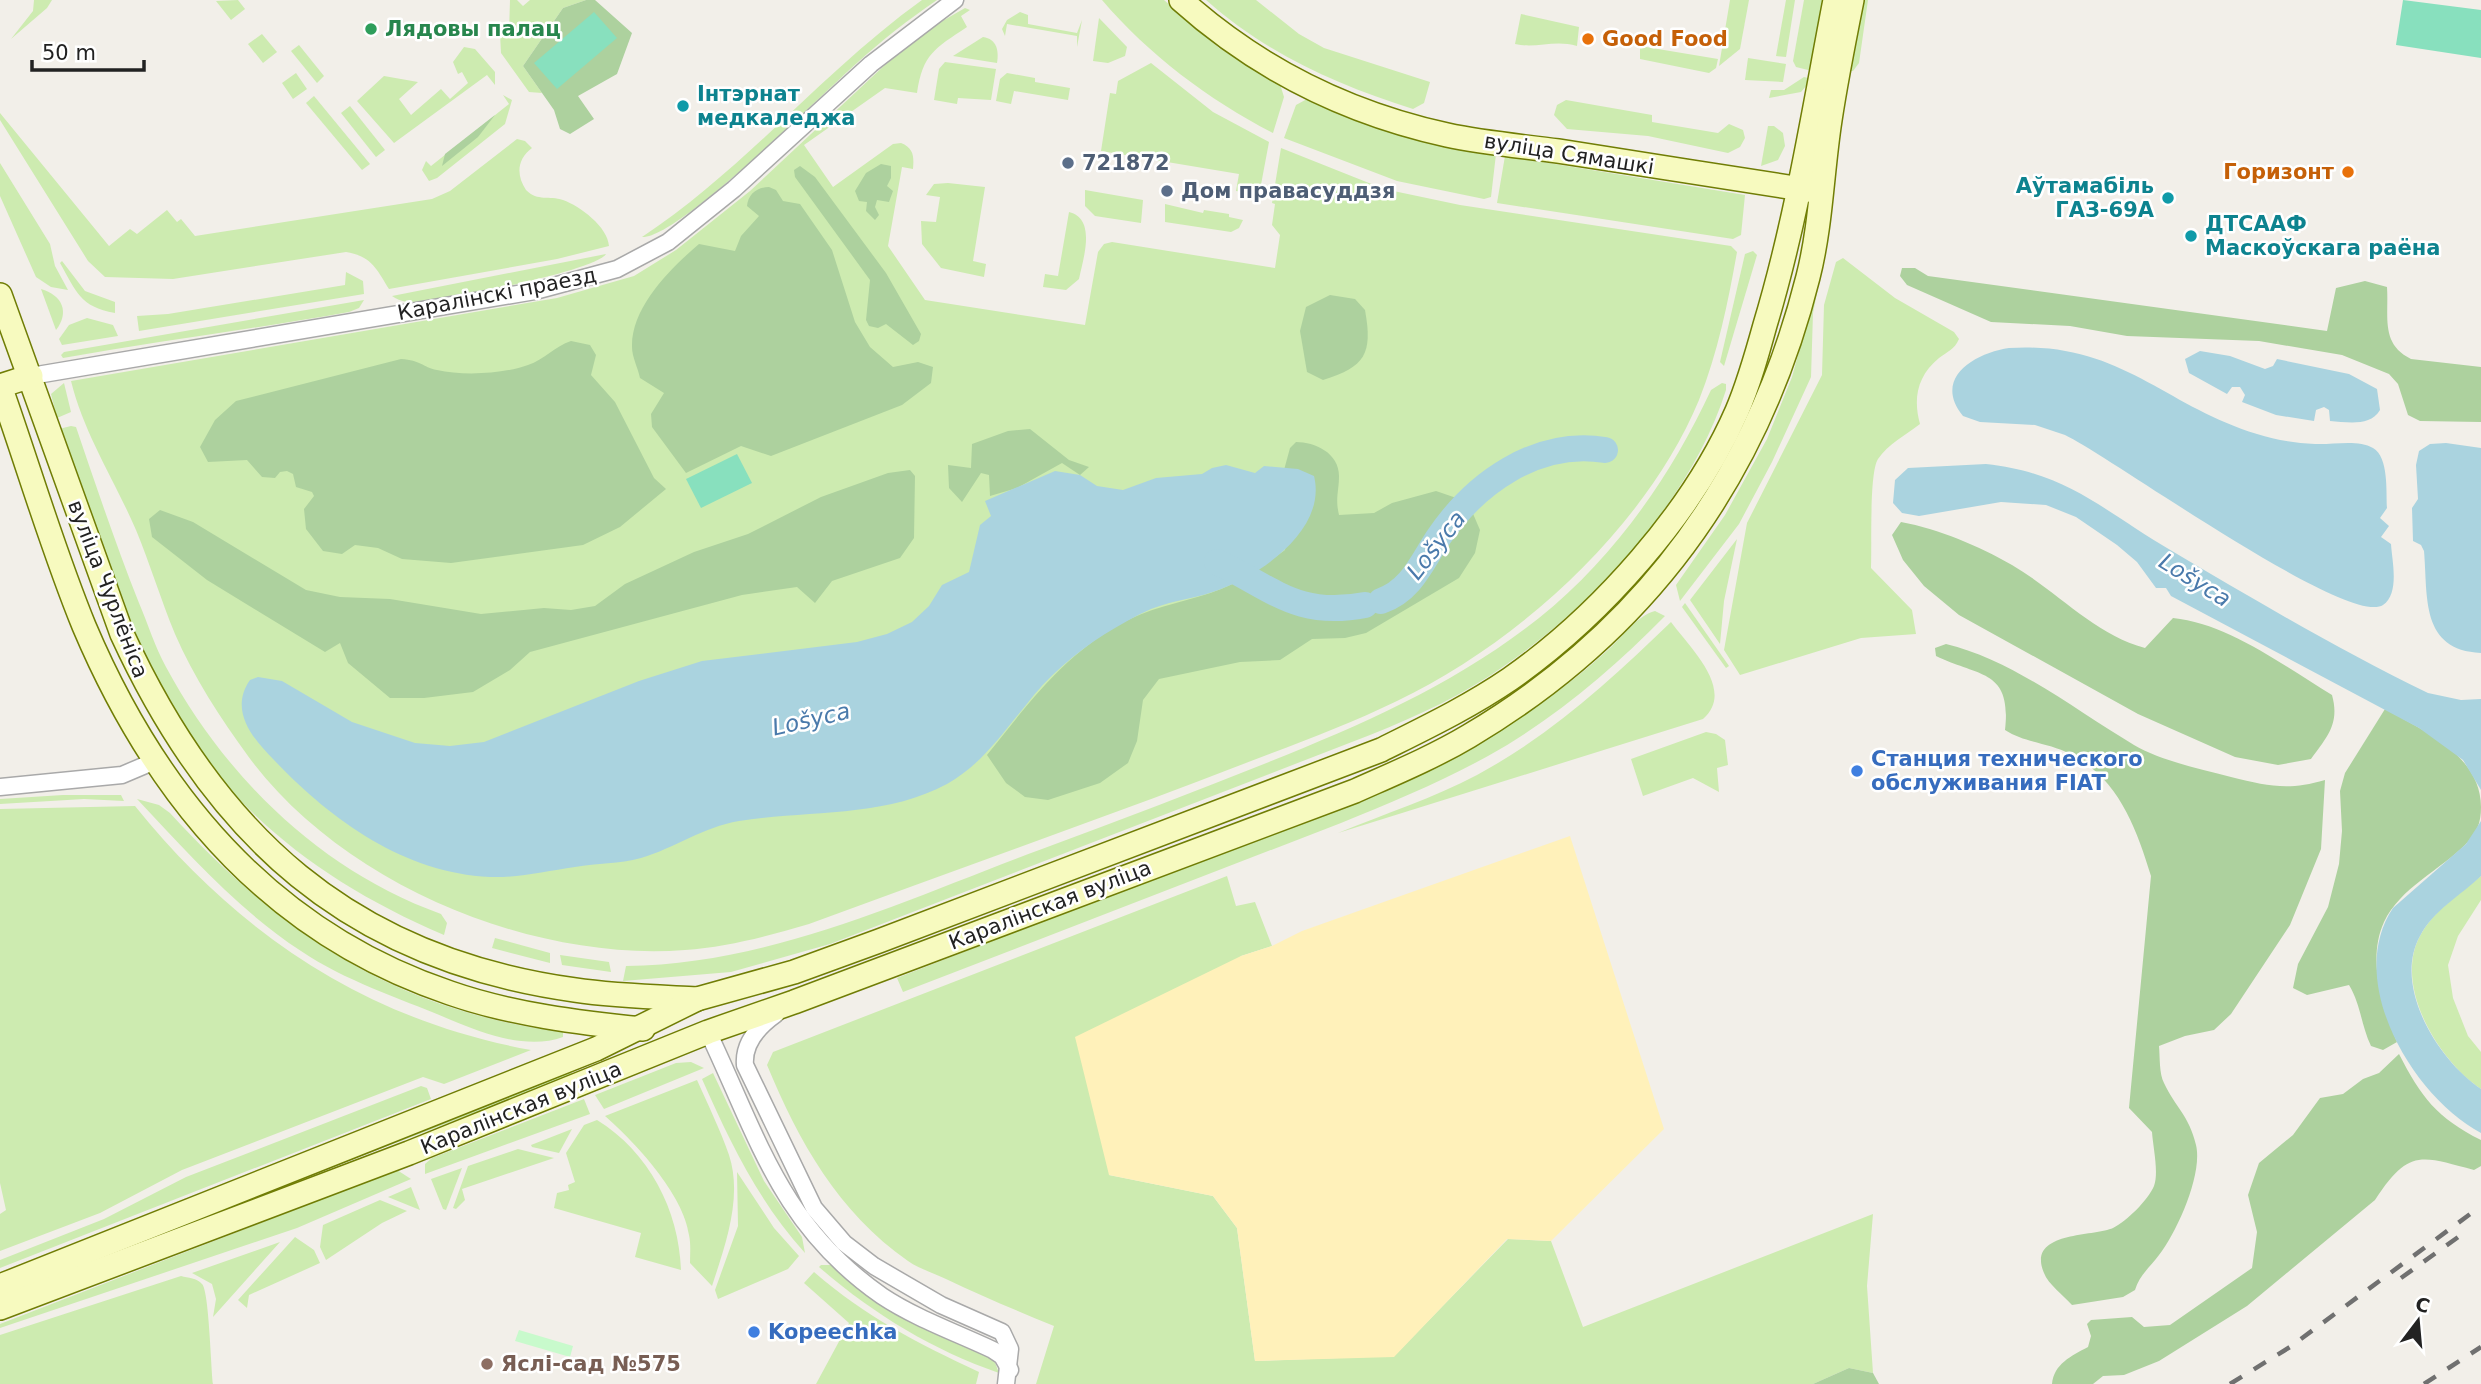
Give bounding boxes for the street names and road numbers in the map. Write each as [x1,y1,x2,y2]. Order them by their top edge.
street label: вуліца Сямашкі [1482,129,1656,179]
street label: Каралінскі праезд [395,263,599,325]
street label: вуліца Чурлёніса [63,497,153,681]
street label: Каралінская вуліца [946,855,1154,955]
street label: Каралінская вуліца [417,1057,625,1159]

